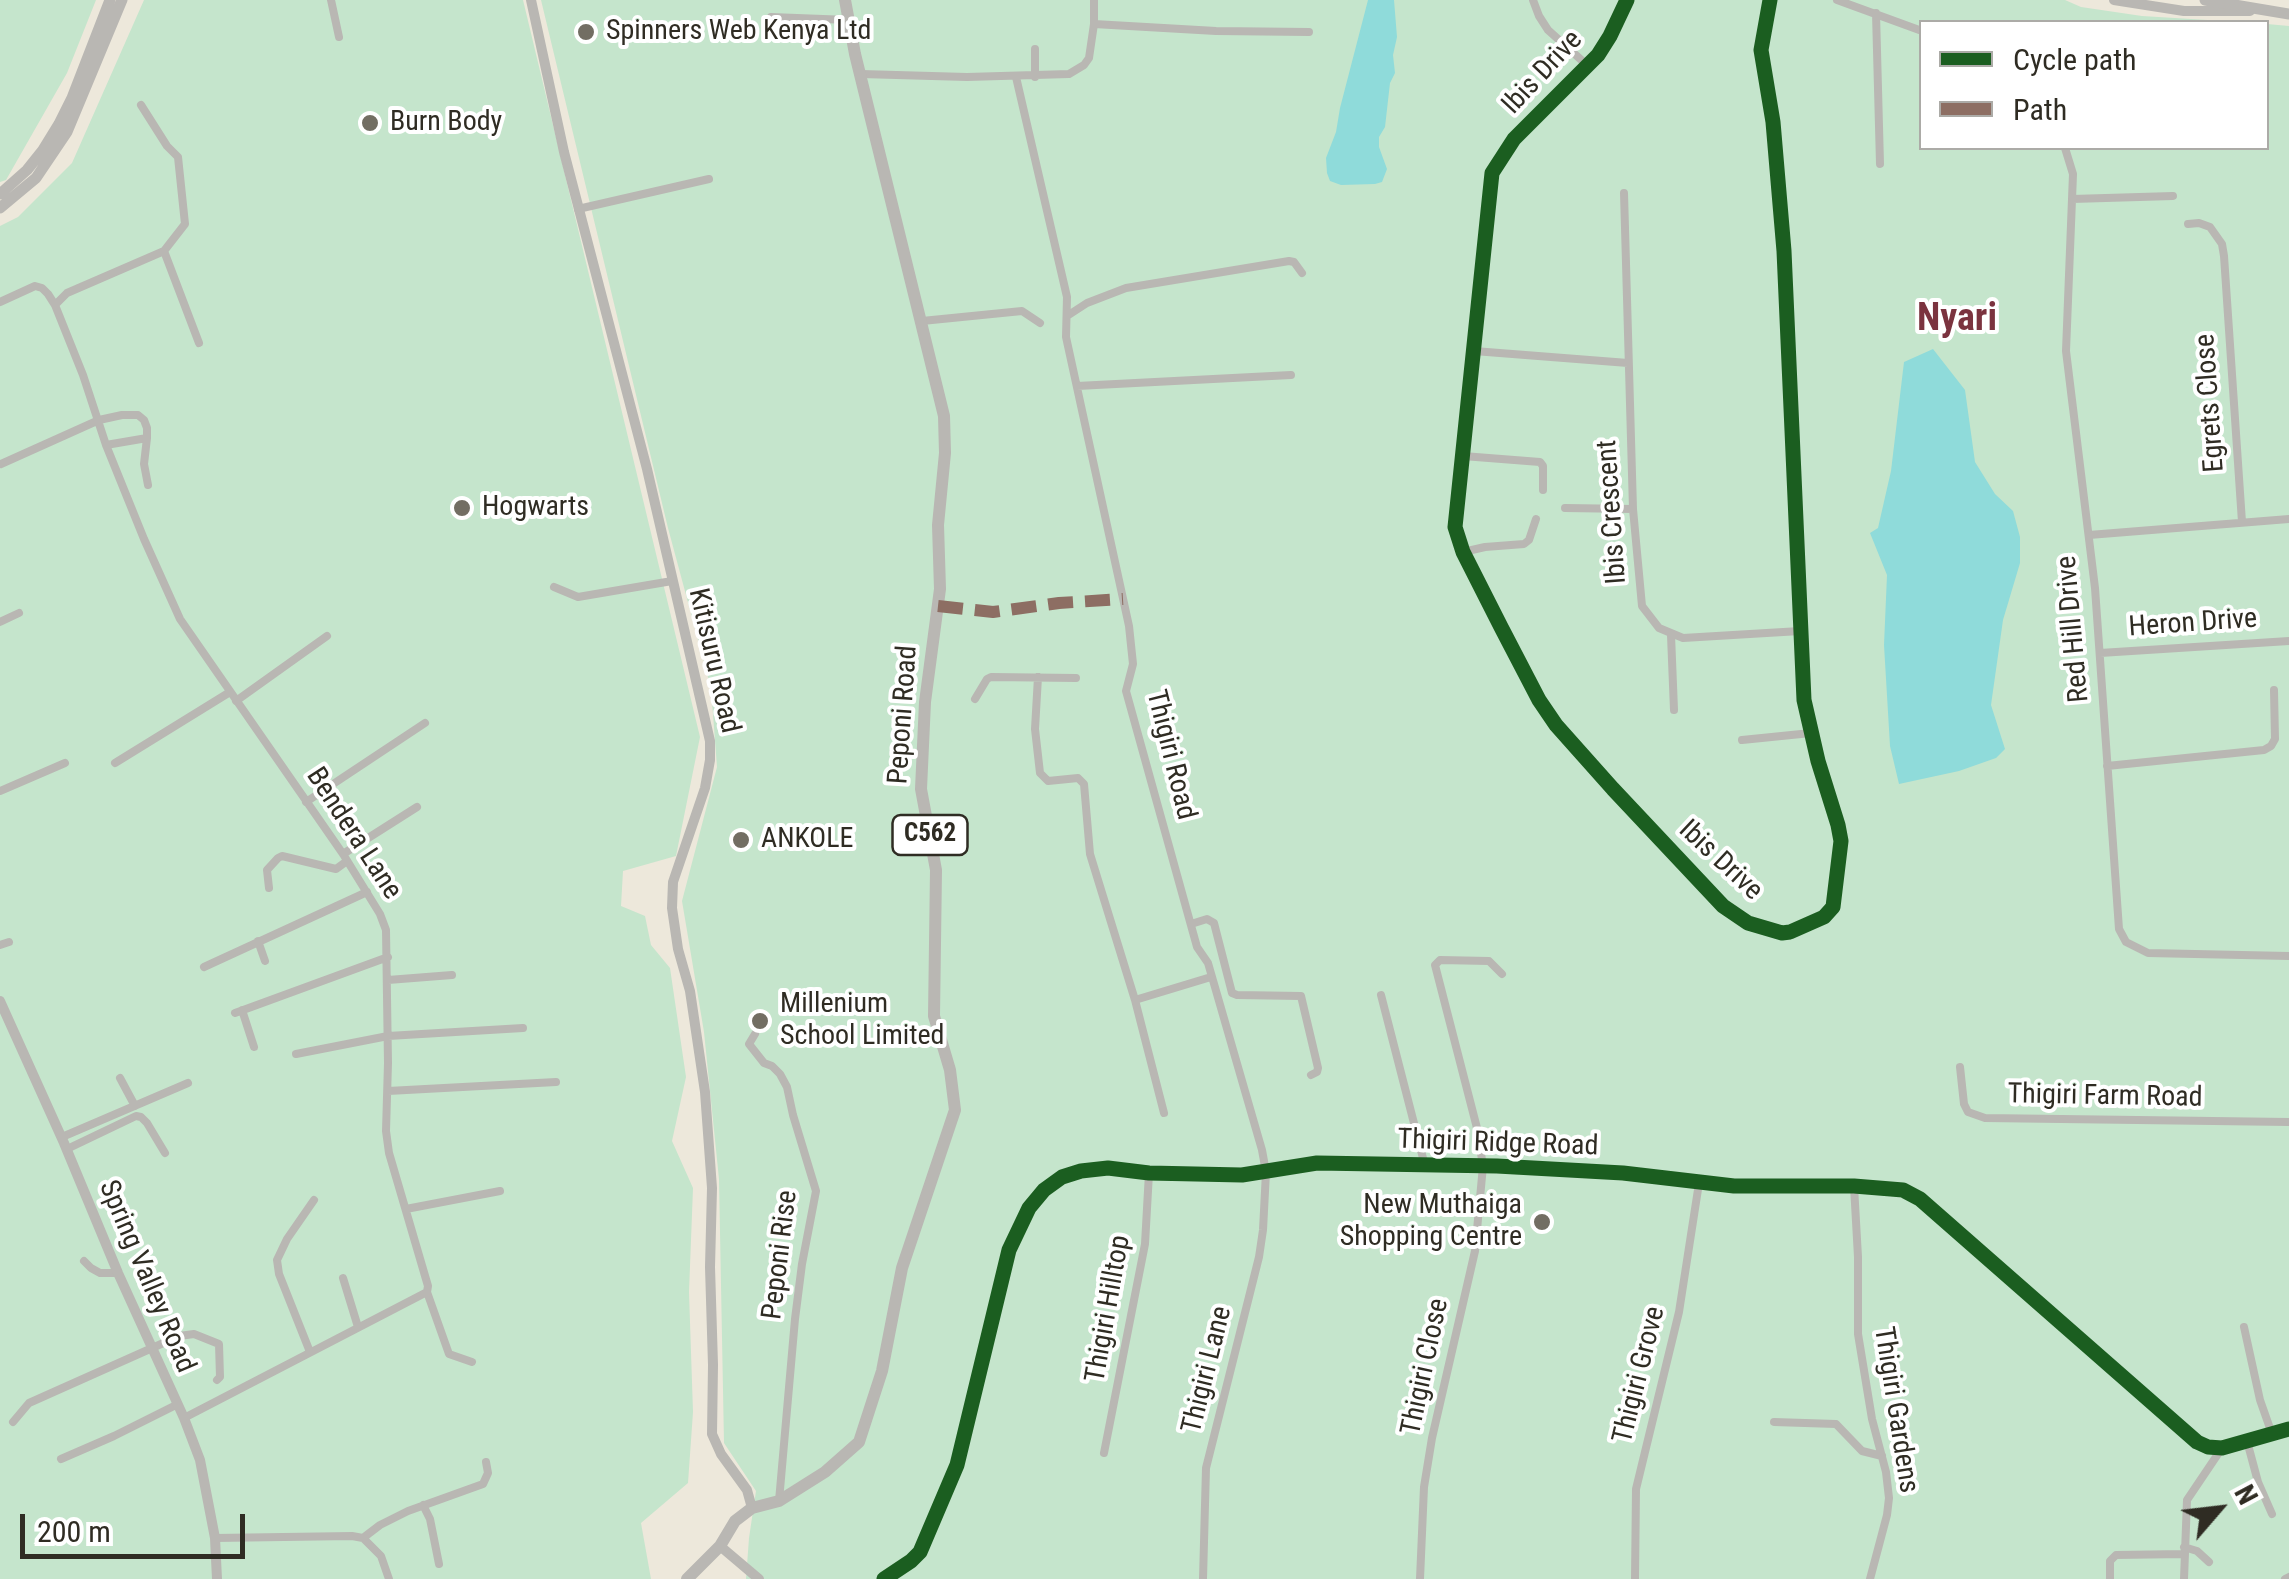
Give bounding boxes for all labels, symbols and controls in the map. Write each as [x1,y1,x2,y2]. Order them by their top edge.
place label: Spinners Web Kenya Ltd [606,15,871,49]
legend [1919,20,2269,150]
marker: Spinners Web Kenya Ltd [575,21,597,43]
street label: Ibis Drive [1496,24,1590,122]
text: Cycle path [2013,42,2137,77]
text: Path [2013,92,2067,127]
place label: Burn Body [390,106,502,140]
marker: Burn Body [359,112,381,134]
district label: Nyari [1917,297,1997,343]
street label: Egrets Close [2189,333,2233,473]
street label: Ibis Crescent [1591,439,1635,585]
place label: Hogwarts [482,491,589,525]
marker: Hogwarts [451,497,473,519]
street label: Red Hill Drive [2051,554,2097,704]
street label: Kitisuru Road [680,585,746,737]
street label: Heron Drive [2128,603,2258,645]
street label: Peponi Road [882,645,926,785]
street label: Thigiri Road [1138,687,1202,823]
street label: Bendera Lane [298,762,408,906]
street label: Ibis Drive [1671,814,1769,908]
road number: C562 [892,815,968,855]
place label: ANKOLE [761,823,853,857]
marker: ANKOLE [730,829,752,851]
place label: Millenium School Limited [780,988,944,1054]
marker: Millenium School Limited [749,1010,771,1032]
street label: Thigiri Farm Road [2007,1079,2203,1115]
street label: Thigiri Ridge Road [1397,1124,1599,1164]
street label: Spring Valley Road [90,1176,202,1378]
street label: Peponi Rise [756,1188,806,1322]
place label: New Muthaiga Shopping Centre [1340,1189,1522,1255]
marker: New Muthaiga Shopping Centre [1531,1211,1553,1233]
street label: Thigiri Hilltop [1080,1233,1138,1385]
street label: Thigiri Close [1395,1296,1457,1438]
street label: Thigiri Lane [1176,1303,1240,1437]
street label: Thigiri Grove [1607,1303,1673,1447]
street label: Thigiri Gardens [1865,1325,1925,1495]
north arrow [2169,1459,2269,1559]
text: N [2227,1479,2265,1510]
scale bar [25,1494,250,1556]
text: 200 m [37,1514,111,1549]

